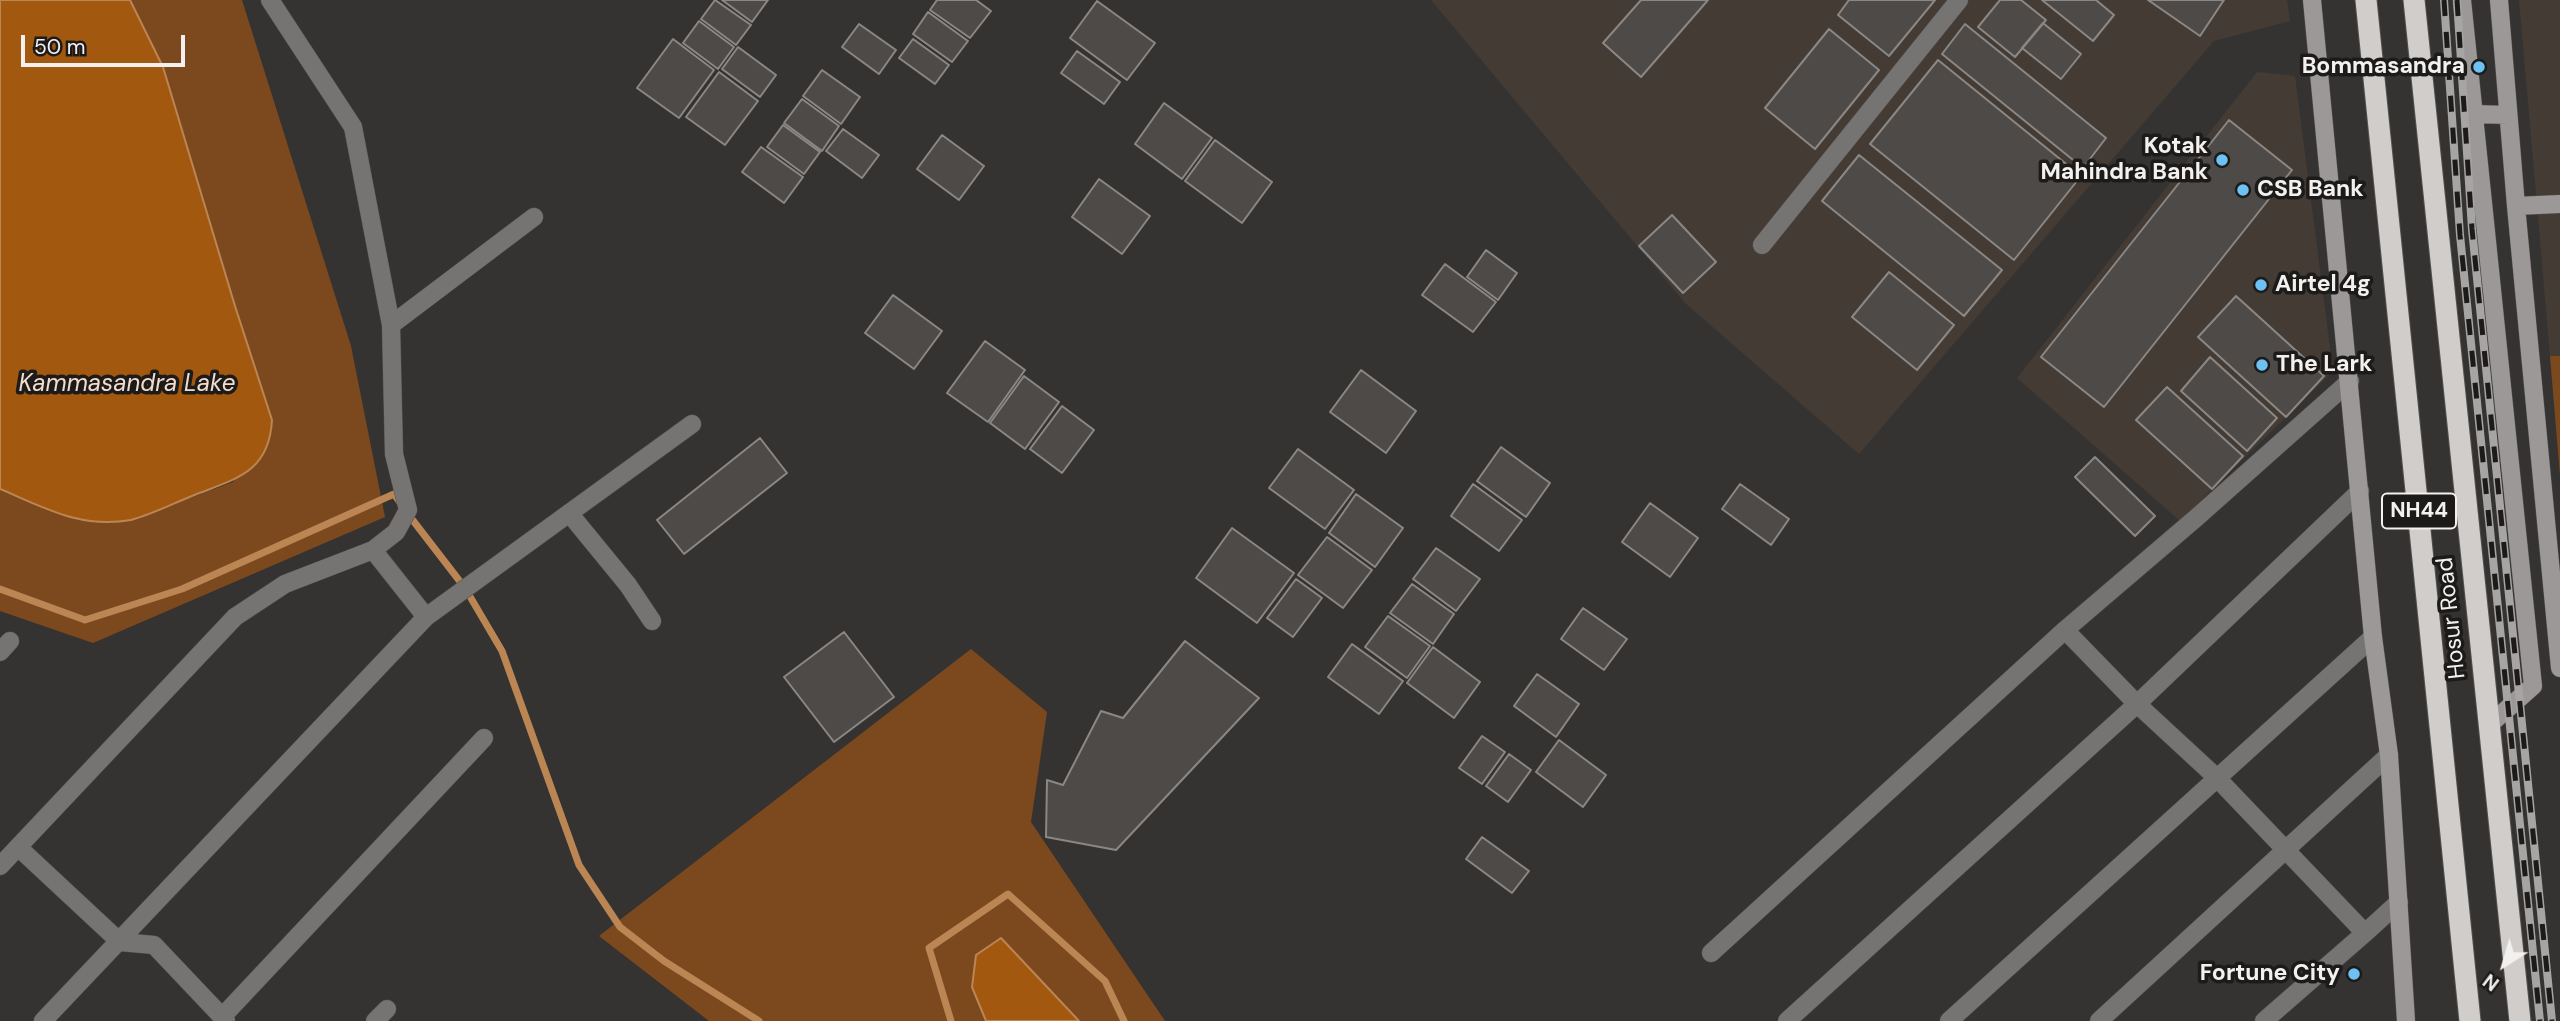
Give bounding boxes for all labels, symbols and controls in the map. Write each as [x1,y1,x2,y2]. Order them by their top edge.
scale bar [24,21,189,65]
text: 50 m [34,33,85,61]
place label: Bommasandra [2302,53,2465,81]
marker: Bommasandra [2471,59,2487,75]
place label: Kotak Mahindra Bank [2040,133,2208,187]
marker: Kotak Mahindra Bank [2214,152,2230,168]
place label: CSB Bank [2257,176,2364,204]
marker: CSB Bank [2235,182,2251,198]
place label: Airtel 4g [2275,271,2371,299]
marker: Airtel 4g [2253,277,2269,293]
place label: The Lark [2276,351,2372,379]
marker: The Lark [2254,357,2270,373]
water label: Kammasandra Lake [19,371,235,399]
road number: NH44 [2382,494,2456,528]
street label: Hosur Road [2432,556,2472,680]
north arrow [2469,930,2539,1000]
place label: Fortune City [2200,960,2340,988]
marker: Fortune City [2346,966,2362,982]
text: N [2478,968,2504,996]

